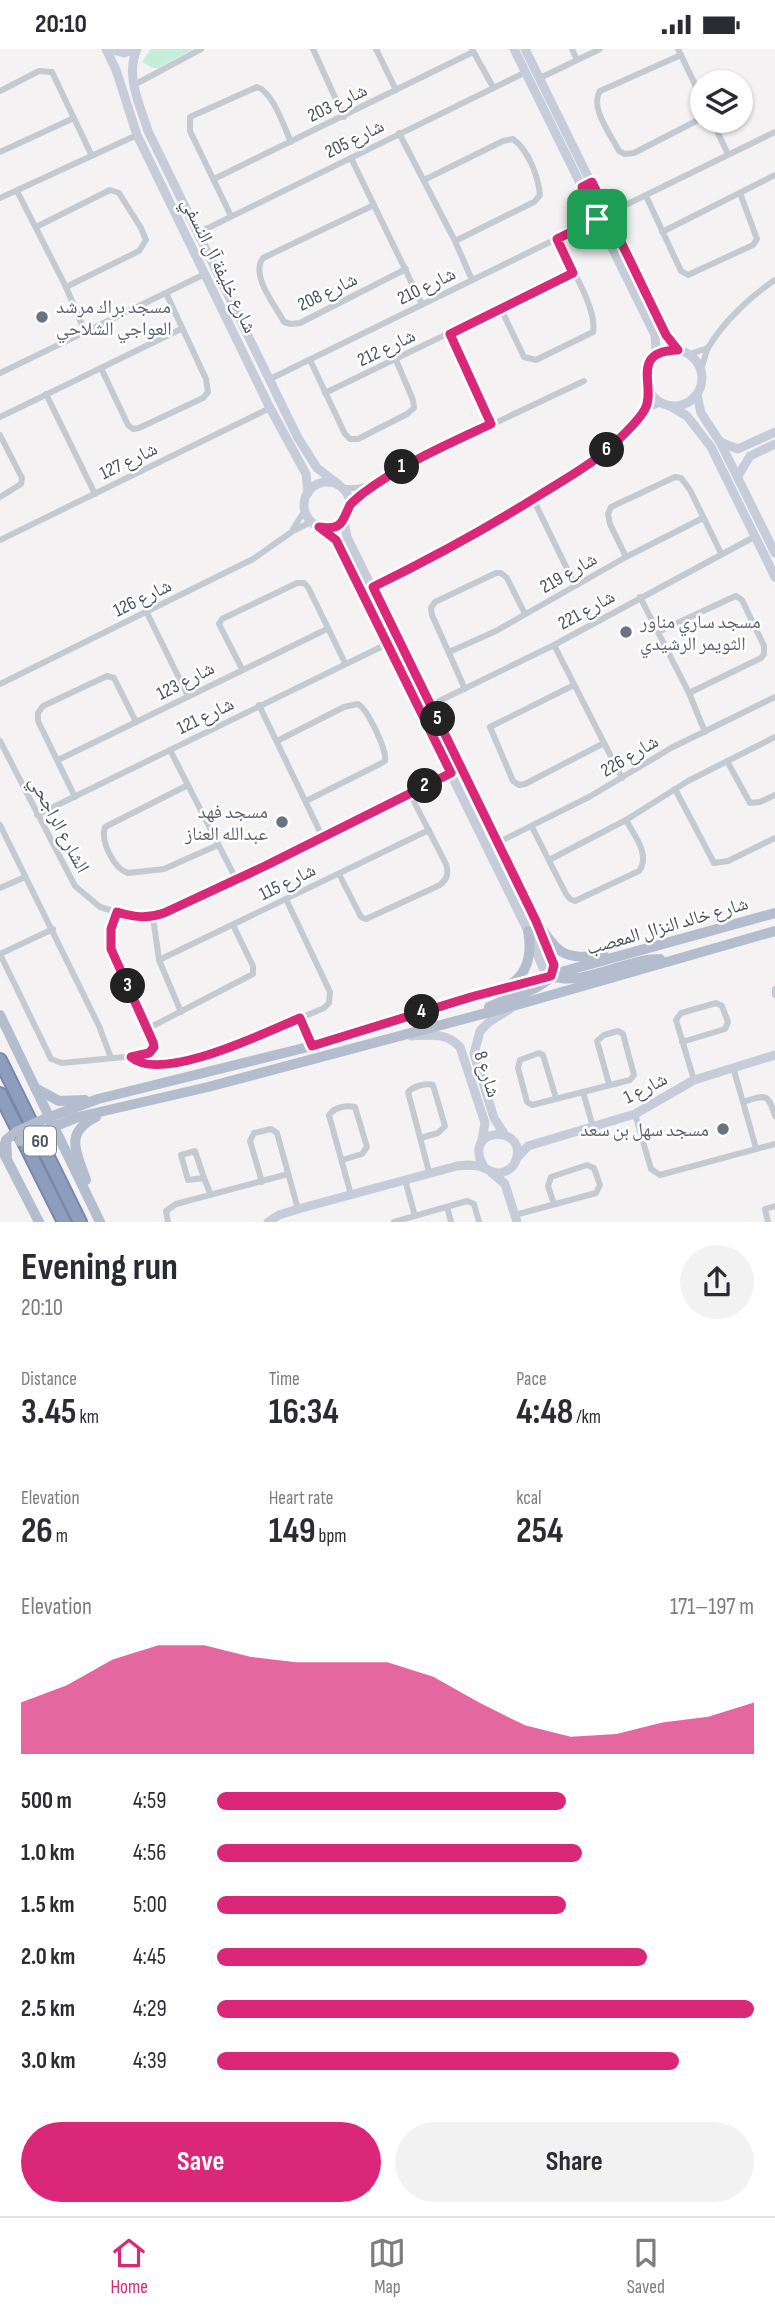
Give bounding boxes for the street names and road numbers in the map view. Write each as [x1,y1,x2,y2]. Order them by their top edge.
street label: شارع 203 [304,79,371,128]
street label: شارع 205 [321,115,388,164]
street label: شارع خليفة آل النسفي [173,194,261,338]
street label: شارع 210 [394,262,460,310]
street label: شارع 208 [294,268,361,317]
street label: شارع 212 [354,324,419,372]
street label: شارع 127 [96,438,161,485]
street label: شارع 219 [536,548,601,599]
street label: شارع 126 [110,574,176,622]
street label: شارع 221 [554,585,619,635]
street label: شارع 123 [153,657,218,706]
street label: شارع 121 [173,693,238,740]
street label: شارع 226 [597,730,663,782]
street label: الشارع الراجحي [21,772,94,878]
street label: شارع 115 [256,859,320,906]
street label: شارع خالد النزال المعصب [584,892,751,961]
street label: شارع 8 [468,1048,505,1101]
street label: شارع 1 [620,1068,671,1109]
road number: 60 [24,1127,56,1155]

